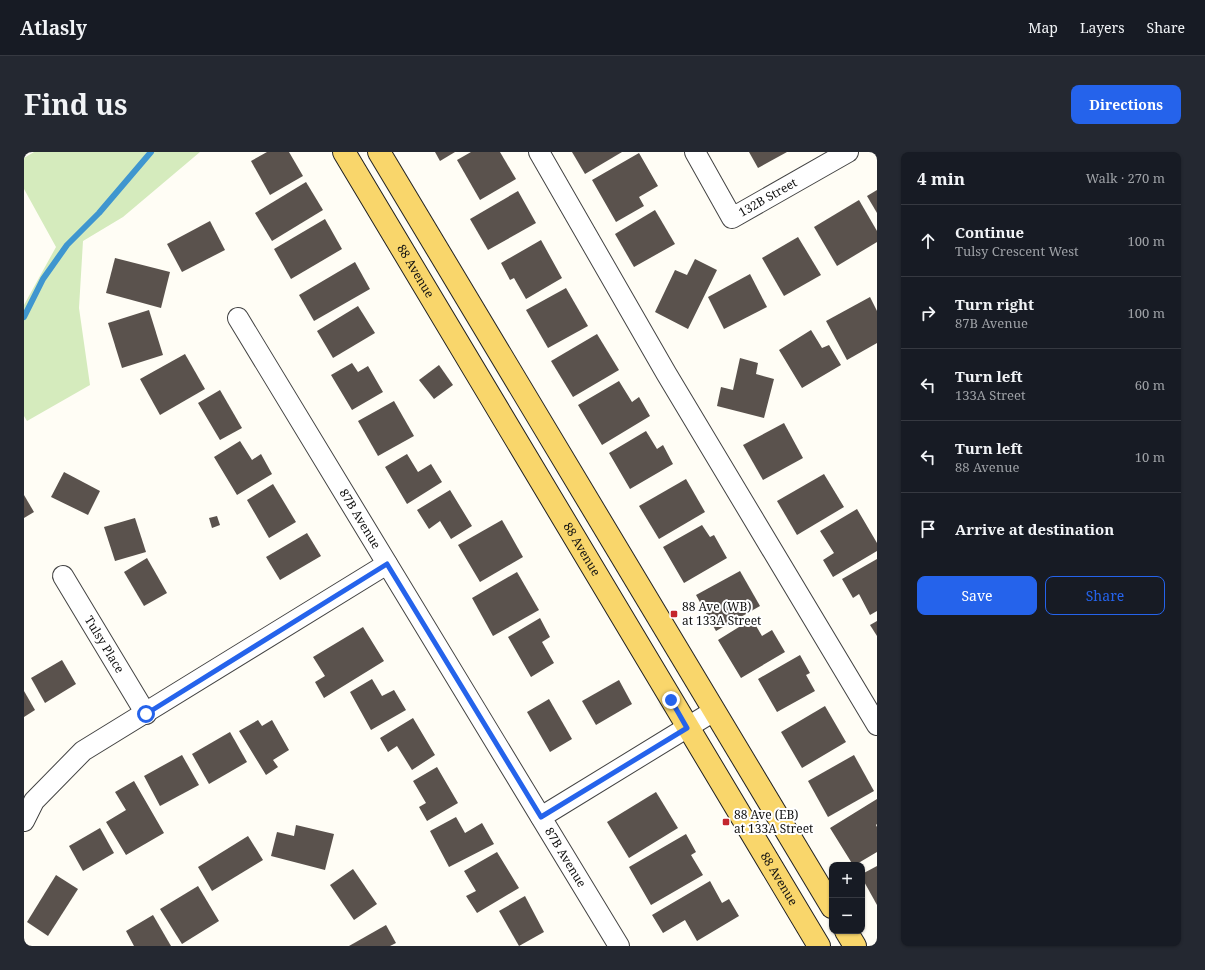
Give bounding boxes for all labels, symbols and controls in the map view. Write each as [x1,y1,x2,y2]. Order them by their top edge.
text: Atlasly [20,15,87,41]
text: Map [1028,18,1058,37]
text: Layers [1080,18,1125,37]
text: Share [1147,18,1185,37]
text: Find us [24,85,128,123]
button: Directions [1071,85,1181,124]
text: 4 min [917,167,965,190]
text: Walk · 270 m [1086,169,1165,187]
street label: 132B Street [735,174,800,220]
text: Continue [955,222,1024,242]
icon: ahead [917,230,939,252]
text: 100 m [1128,232,1165,250]
street label: 88 Avenue [393,241,438,301]
text: Tulsy Crescent West [955,242,1079,260]
text: Turn right [955,294,1034,314]
icon: right [917,302,939,324]
text: 100 m [1128,304,1165,322]
text: 87B Avenue [955,314,1028,332]
text: Turn left [955,366,1023,386]
icon: left [917,374,939,396]
text: 60 m [1135,376,1165,394]
text: 133A Street [955,386,1026,404]
text: Turn left [955,438,1023,458]
icon: left [917,446,939,468]
text: 10 m [1135,448,1165,466]
text: 88 Avenue [955,458,1019,476]
street label: 87B Avenue [336,485,385,552]
icon: arrive [917,518,939,540]
street label: 88 Avenue [560,519,605,579]
text: Arrive at destination [955,519,1114,539]
button: Save [917,576,1037,615]
button: Share [1045,576,1165,615]
place label: 88 Ave (WB) at 133A Street [682,598,761,629]
marker: 88 Ave (WB) at 133A Street [669,609,679,619]
street label: Tulsy Place [81,612,128,676]
route end [662,691,680,709]
route start [137,705,155,723]
place label: 88 Ave (EB) at 133A Street [734,806,813,837]
marker: 88 Ave (EB) at 133A Street [721,817,731,827]
street label: 87B Avenue [541,824,590,890]
street label: 88 Avenue [757,849,802,908]
map controls [829,862,865,934]
button: + [829,862,865,898]
button: − [829,898,865,934]

